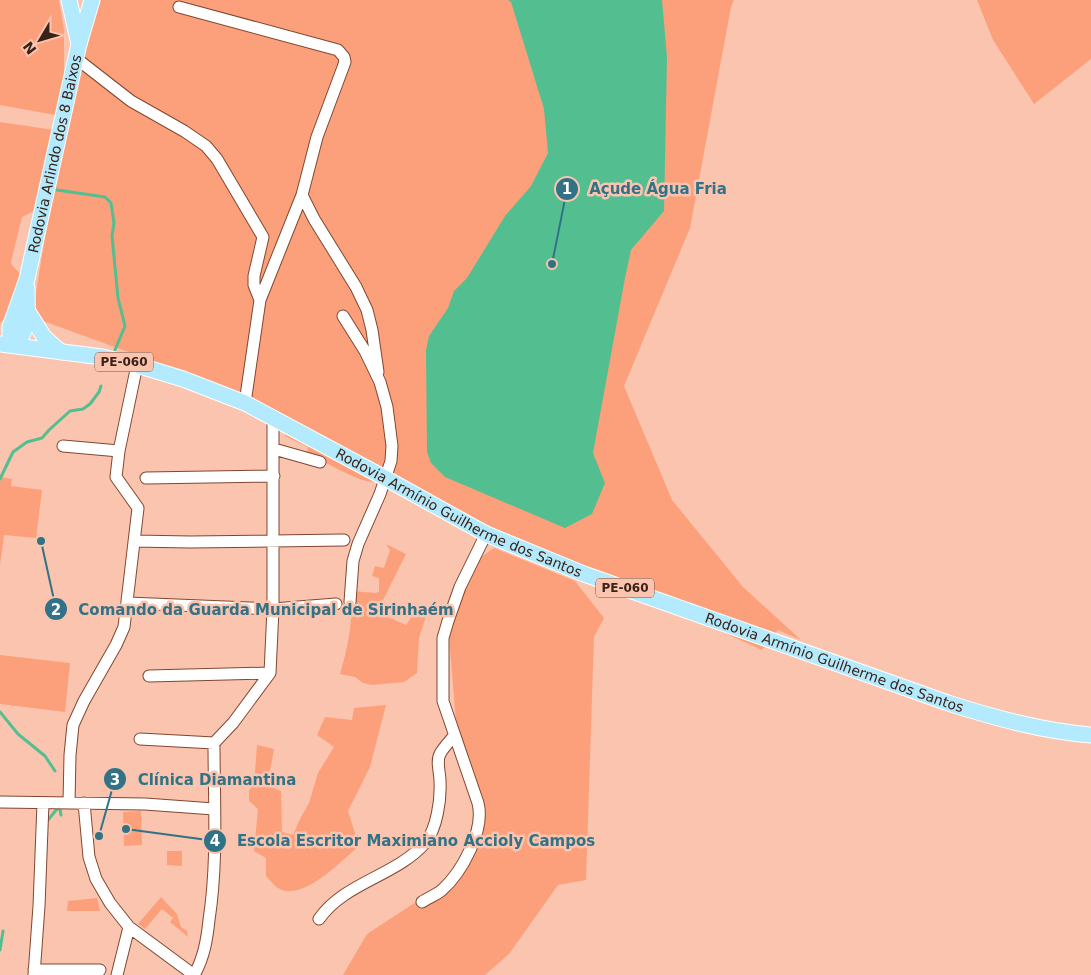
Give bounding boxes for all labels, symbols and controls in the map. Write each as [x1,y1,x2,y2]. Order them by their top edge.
north arrow [15,15,65,65]
text: N [20,38,40,58]
street label: Rodovia Arlindo dos 8 Baixos [25,53,84,254]
callout: Açude Água Fria [554,174,737,204]
text: Açude Água Fria [589,179,727,198]
text: 1 [562,180,572,198]
road number: PE-060 [95,352,153,372]
street label: Rodovia Armínio Guilherme dos Santos [333,445,584,580]
road number: PE-060 [596,578,654,598]
callout: Comando da Guarda Municipal de Sirinhaém [43,594,464,624]
text: 2 [51,601,61,619]
text: Comando da Guarda Municipal de Sirinhaém [78,601,454,619]
street label: Rodovia Armínio Guilherme dos Santos [703,610,966,715]
callout: Clínica Diamantina [103,764,306,794]
text: 3 [110,771,120,789]
text: Clínica Diamantina [138,771,296,789]
callout: Escola Escritor Maximiano Accioly Campos [202,826,605,856]
text: 4 [210,832,220,850]
text: Escola Escritor Maximiano Accioly Campos [237,832,595,850]

